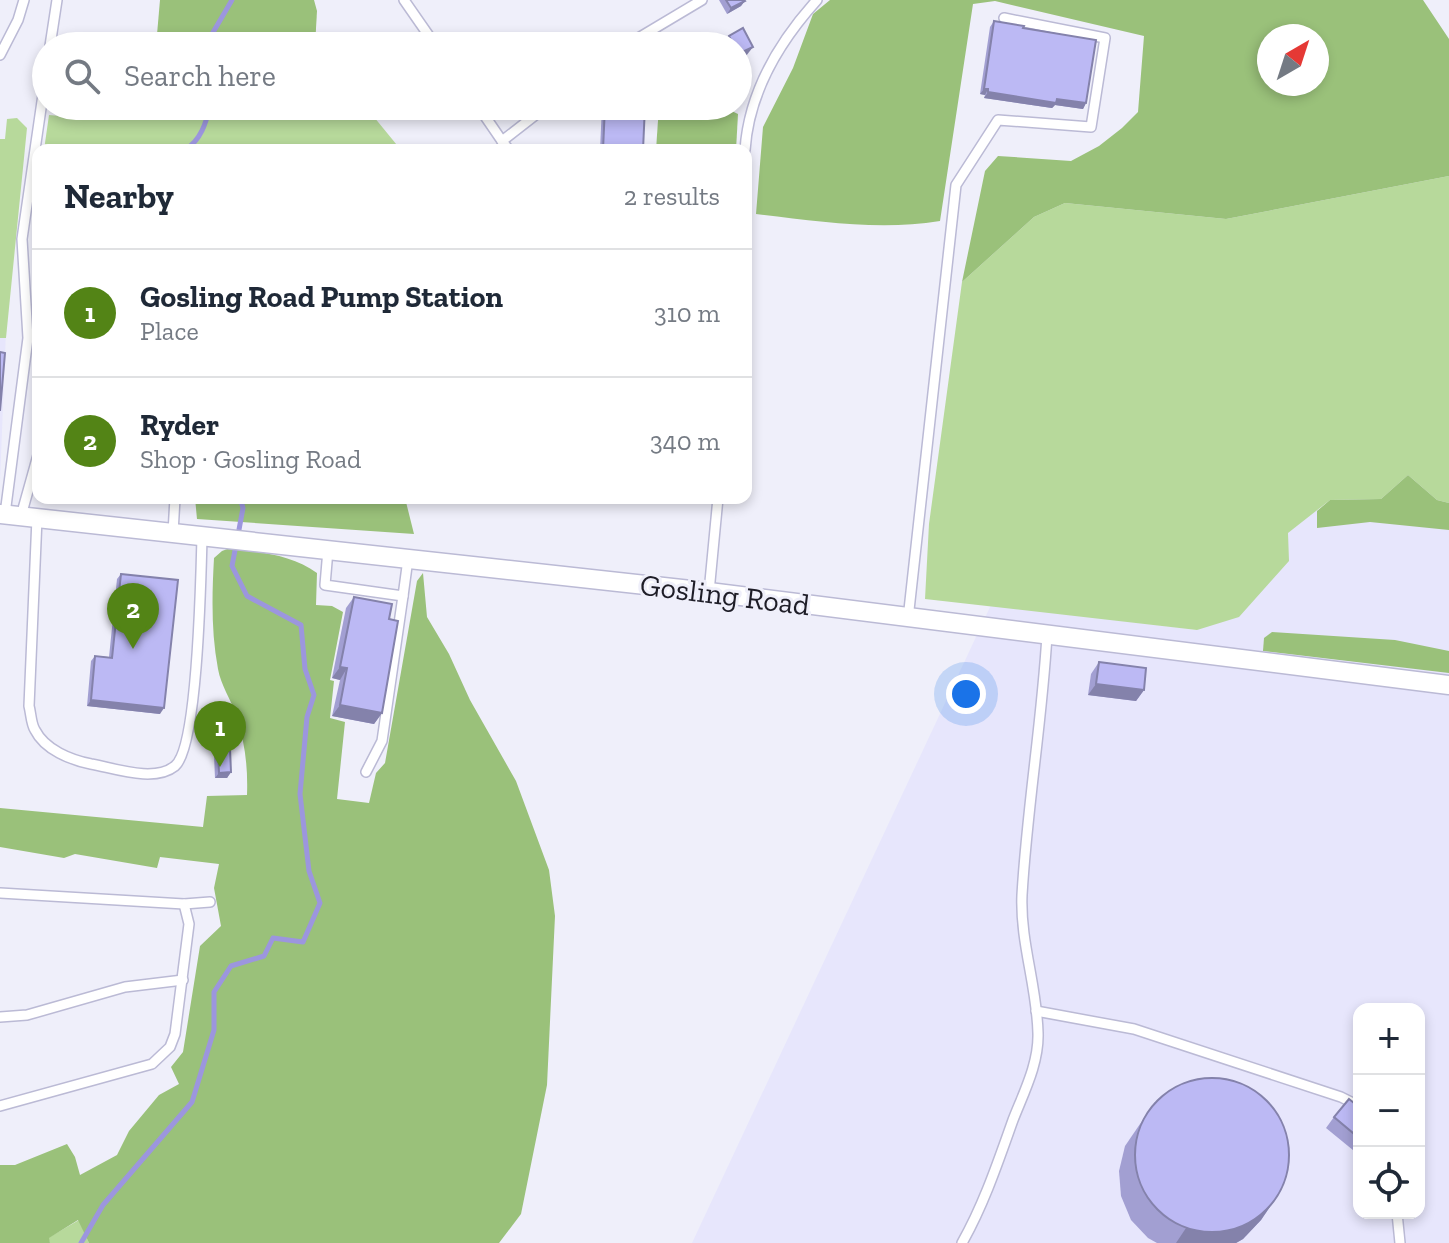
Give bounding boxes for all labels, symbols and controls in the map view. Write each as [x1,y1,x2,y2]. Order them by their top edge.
north arrow [1257,24,1329,96]
search box [32,32,752,120]
icon: search [60,54,104,98]
text: Search here [124,58,276,94]
text: Nearby [64,176,174,217]
text: 2 results [624,180,720,212]
text: Gosling Road Pump Station [140,279,503,315]
text: 1 [85,297,95,329]
text: 310 m [654,297,720,329]
text: Place [140,315,199,347]
text: Ryder [140,407,219,443]
text: 2 [83,425,97,457]
text: 340 m [650,425,720,457]
text: Shop · Gosling Road [140,443,361,475]
street label: Gosling Road [638,567,812,623]
pin: 2 [107,583,159,649]
your location [946,674,986,714]
pin: 1 [194,701,246,767]
map controls [1353,1003,1425,1219]
button: + [1353,1003,1425,1075]
button: − [1353,1075,1425,1147]
button: locate [1353,1147,1425,1219]

